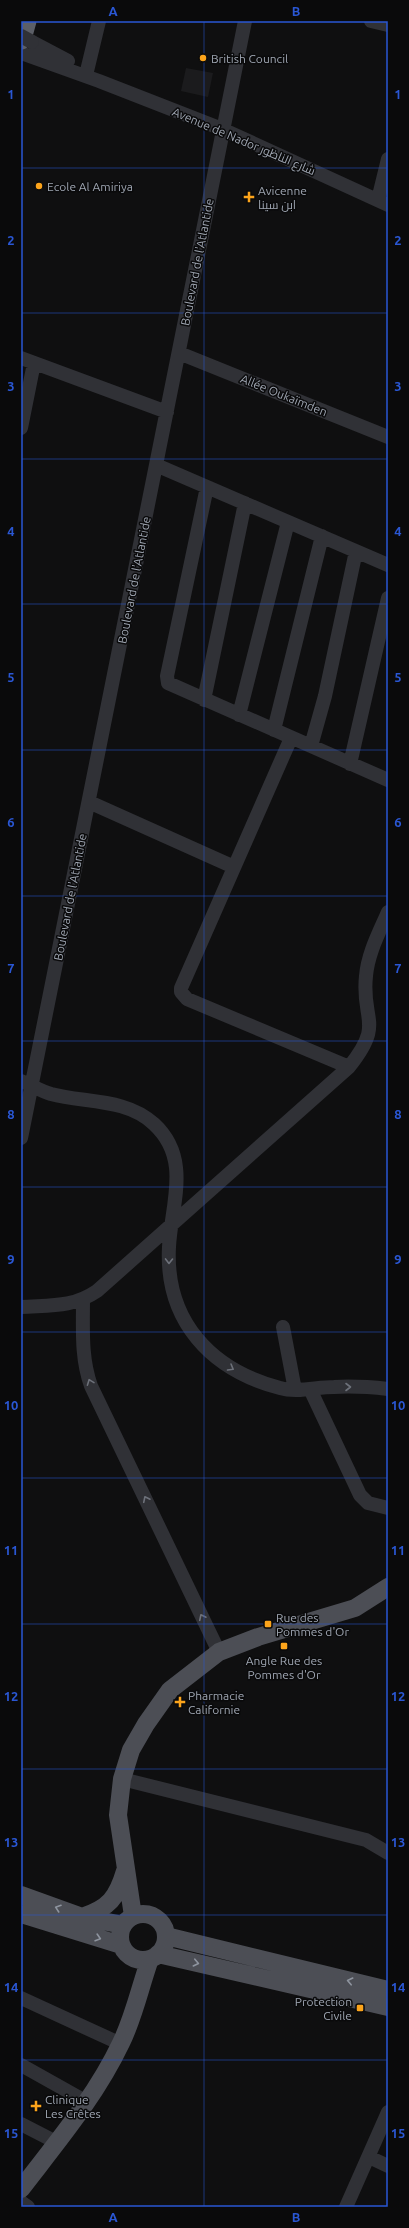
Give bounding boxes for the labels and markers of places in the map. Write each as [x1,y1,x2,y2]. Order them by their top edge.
place label: British Council [211,52,288,65]
marker: British Council [198,53,208,63]
place label: Ecole Al Amiriya [47,180,133,193]
marker: Ecole Al Amiriya [34,181,44,191]
place label: Avicenne ابن سينا [258,184,307,212]
marker: Avicenne ابن سينا [243,191,255,203]
place label: Rue des Pommes d'Or [276,1611,349,1638]
marker: Rue des Pommes d'Or [263,1619,273,1629]
marker: Angle Rue des Pommes d'Or [279,1641,289,1651]
place label: Angle Rue des Pommes d'Or [246,1654,322,1681]
place label: Pharmacie Californie [188,1689,244,1716]
marker: Pharmacie Californie [175,1697,185,1707]
place label: Protection Civile [295,1995,352,2022]
marker: Protection Civile [355,2003,365,2013]
place label: Clinique Les Crêtes [45,2093,101,2120]
marker: Clinique Les Crêtes [30,2100,42,2112]

